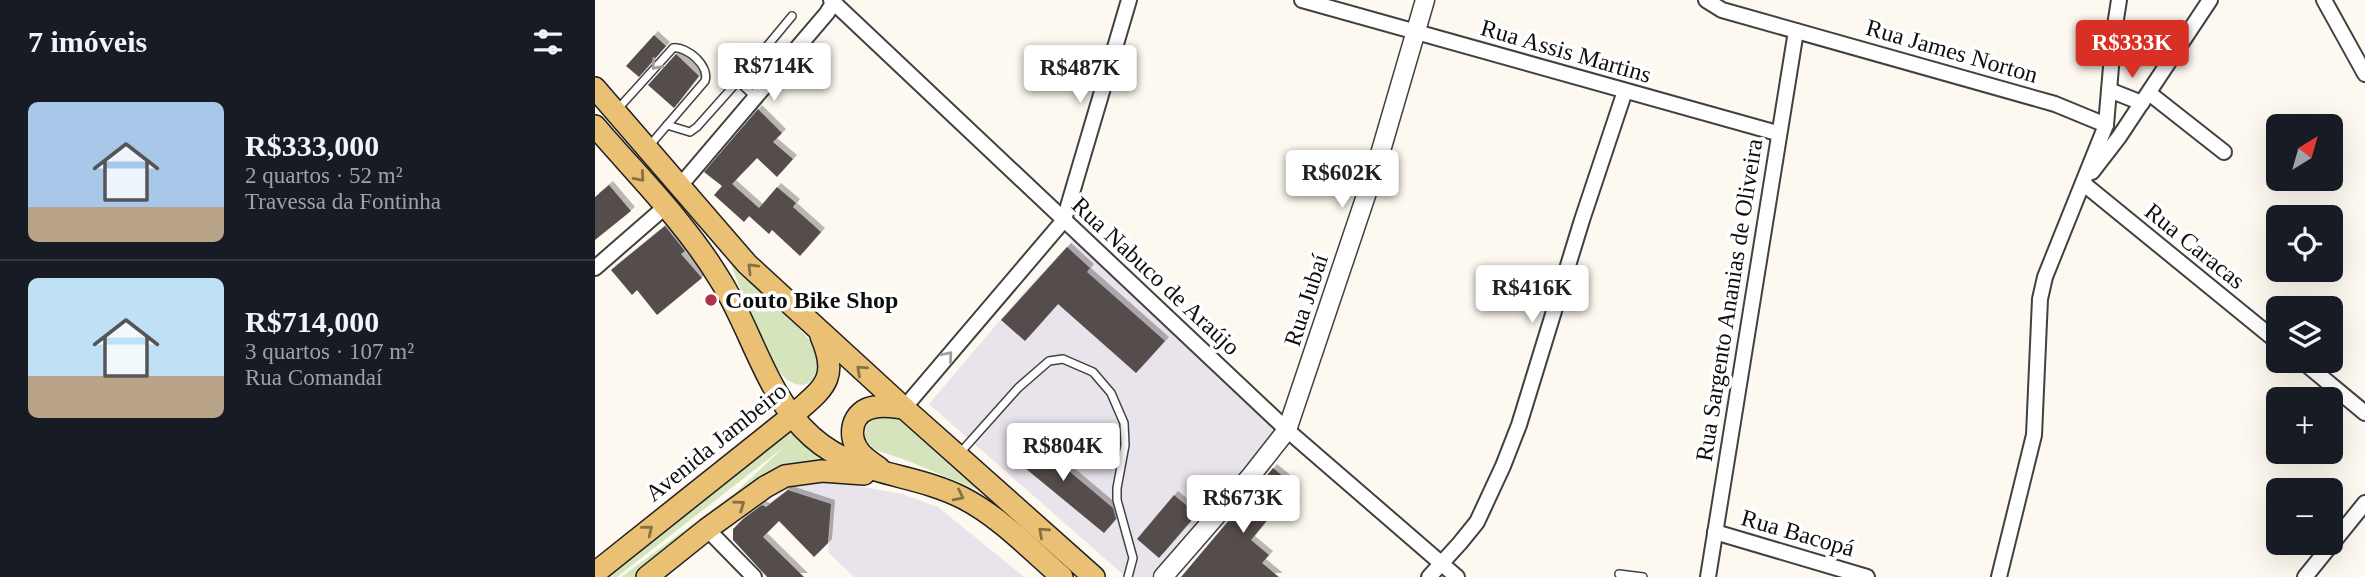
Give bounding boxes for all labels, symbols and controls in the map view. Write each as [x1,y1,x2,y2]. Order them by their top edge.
street label: Rua Assis Martins [1478,14,1654,88]
street label: Rua James Norton [1863,14,2041,88]
pin: R$333K [2075,20,2189,80]
icon: filters [529,23,567,61]
text: 7 imóveis [28,25,147,58]
text: R$333K [2092,30,2172,55]
pin: R$714K [717,43,831,103]
pin: R$487K [1023,46,1137,105]
text: R$714K [734,53,814,78]
text: R$487K [1040,55,1120,80]
one-way arrow [652,57,665,70]
north arrow [2266,114,2343,191]
map controls [2266,114,2343,555]
text: R$333,000 [245,129,379,162]
icon: home [84,130,168,214]
street label: Rua Sargento Ananias de Oliveira [1691,137,1767,463]
pin: R$602K [1285,150,1399,210]
text: R$602K [1302,160,1382,185]
text: 2 quartos · 52 m² [245,163,403,188]
one-way arrow [632,169,644,182]
text: Travessa da Fontinha [245,189,441,214]
street label: Rua Nabuco de Araújo [1067,192,1245,360]
street label: Rua Caracas [2140,198,2250,294]
button: locate [2266,205,2343,282]
street label: Rua Jubaí [1279,250,1333,349]
one-way arrow [747,263,760,276]
pin: R$416K [1475,266,1589,325]
text: R$416K [1492,275,1572,300]
place label: Couto Bike Shop [725,287,898,313]
marker: Couto Bike Shop [703,292,719,308]
button: layers [2266,296,2343,373]
text: R$714,000 [245,305,379,338]
icon: home [84,306,168,390]
text: 3 quartos · 107 m² [245,339,414,364]
one-way arrow [940,352,952,365]
text: Rua Comandaí [245,365,382,390]
one-way arrow [856,366,869,378]
street label: Avenida Jambeiro [640,377,792,507]
button: + [2266,387,2343,464]
pin: R$804K [1006,424,1120,483]
text: R$804K [1023,433,1103,458]
pin: R$673K [1186,476,1300,535]
button: − [2266,478,2343,555]
text: R$673K [1203,485,1283,510]
one-way arrow [952,488,964,502]
one-way arrow [732,501,745,514]
street label: Rua Bacopá [1738,504,1858,562]
one-way arrow [641,526,653,539]
one-way arrow [1038,528,1051,540]

